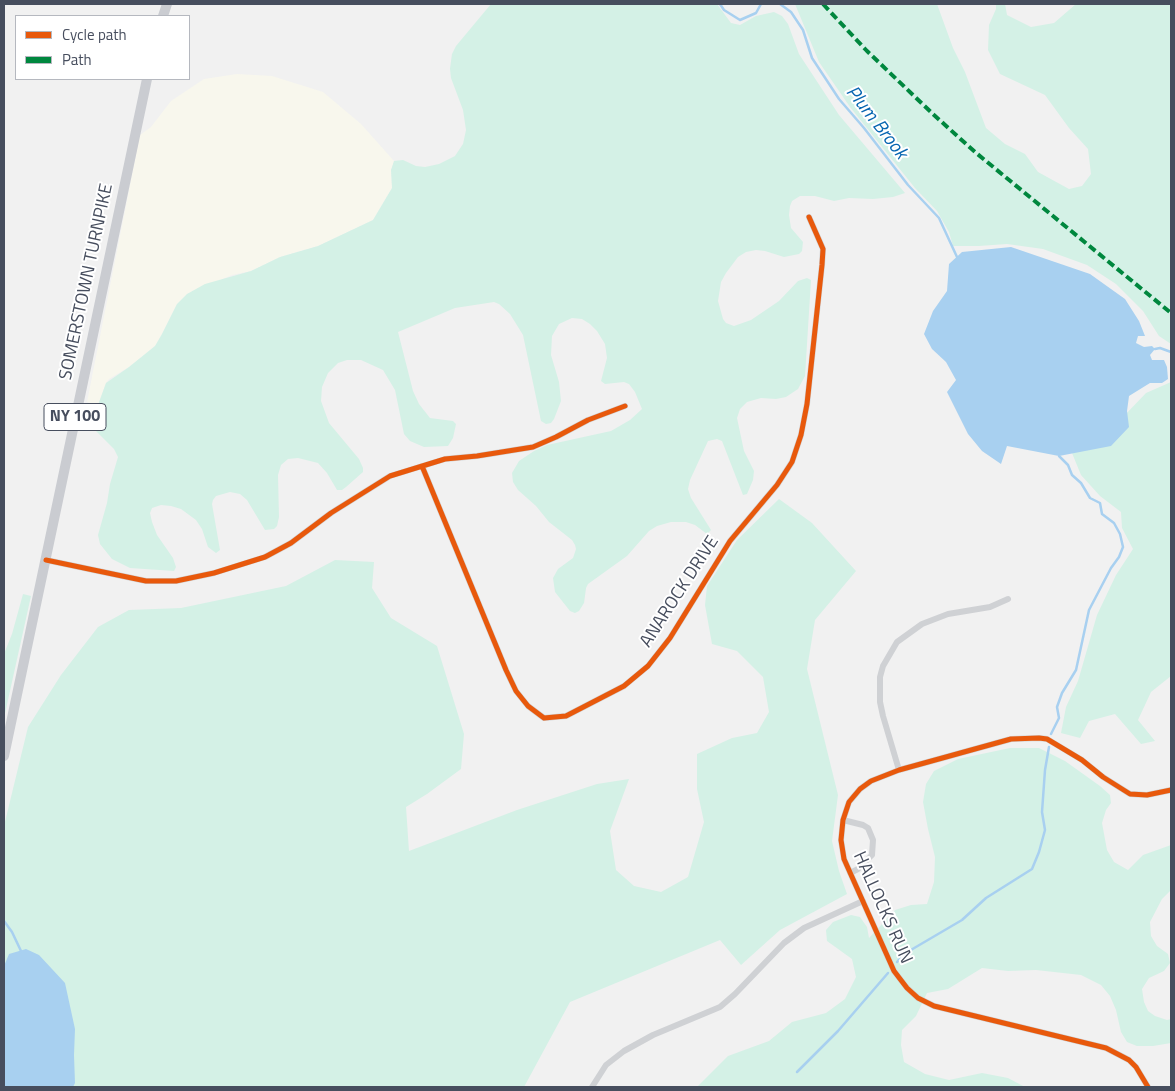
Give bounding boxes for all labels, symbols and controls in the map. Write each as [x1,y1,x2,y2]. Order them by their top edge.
legend [15,15,190,80]
text: Cycle path [62,23,127,46]
text: Path [62,48,92,71]
water label: Plum Brook [840,82,912,164]
street label: SOMERSTOWN TURNPIKE [56,182,118,382]
road number: NY 100 [44,404,106,431]
street label: ANAROCK DRIVE [636,532,724,652]
street label: HALLOCKS RUN [848,849,916,967]

